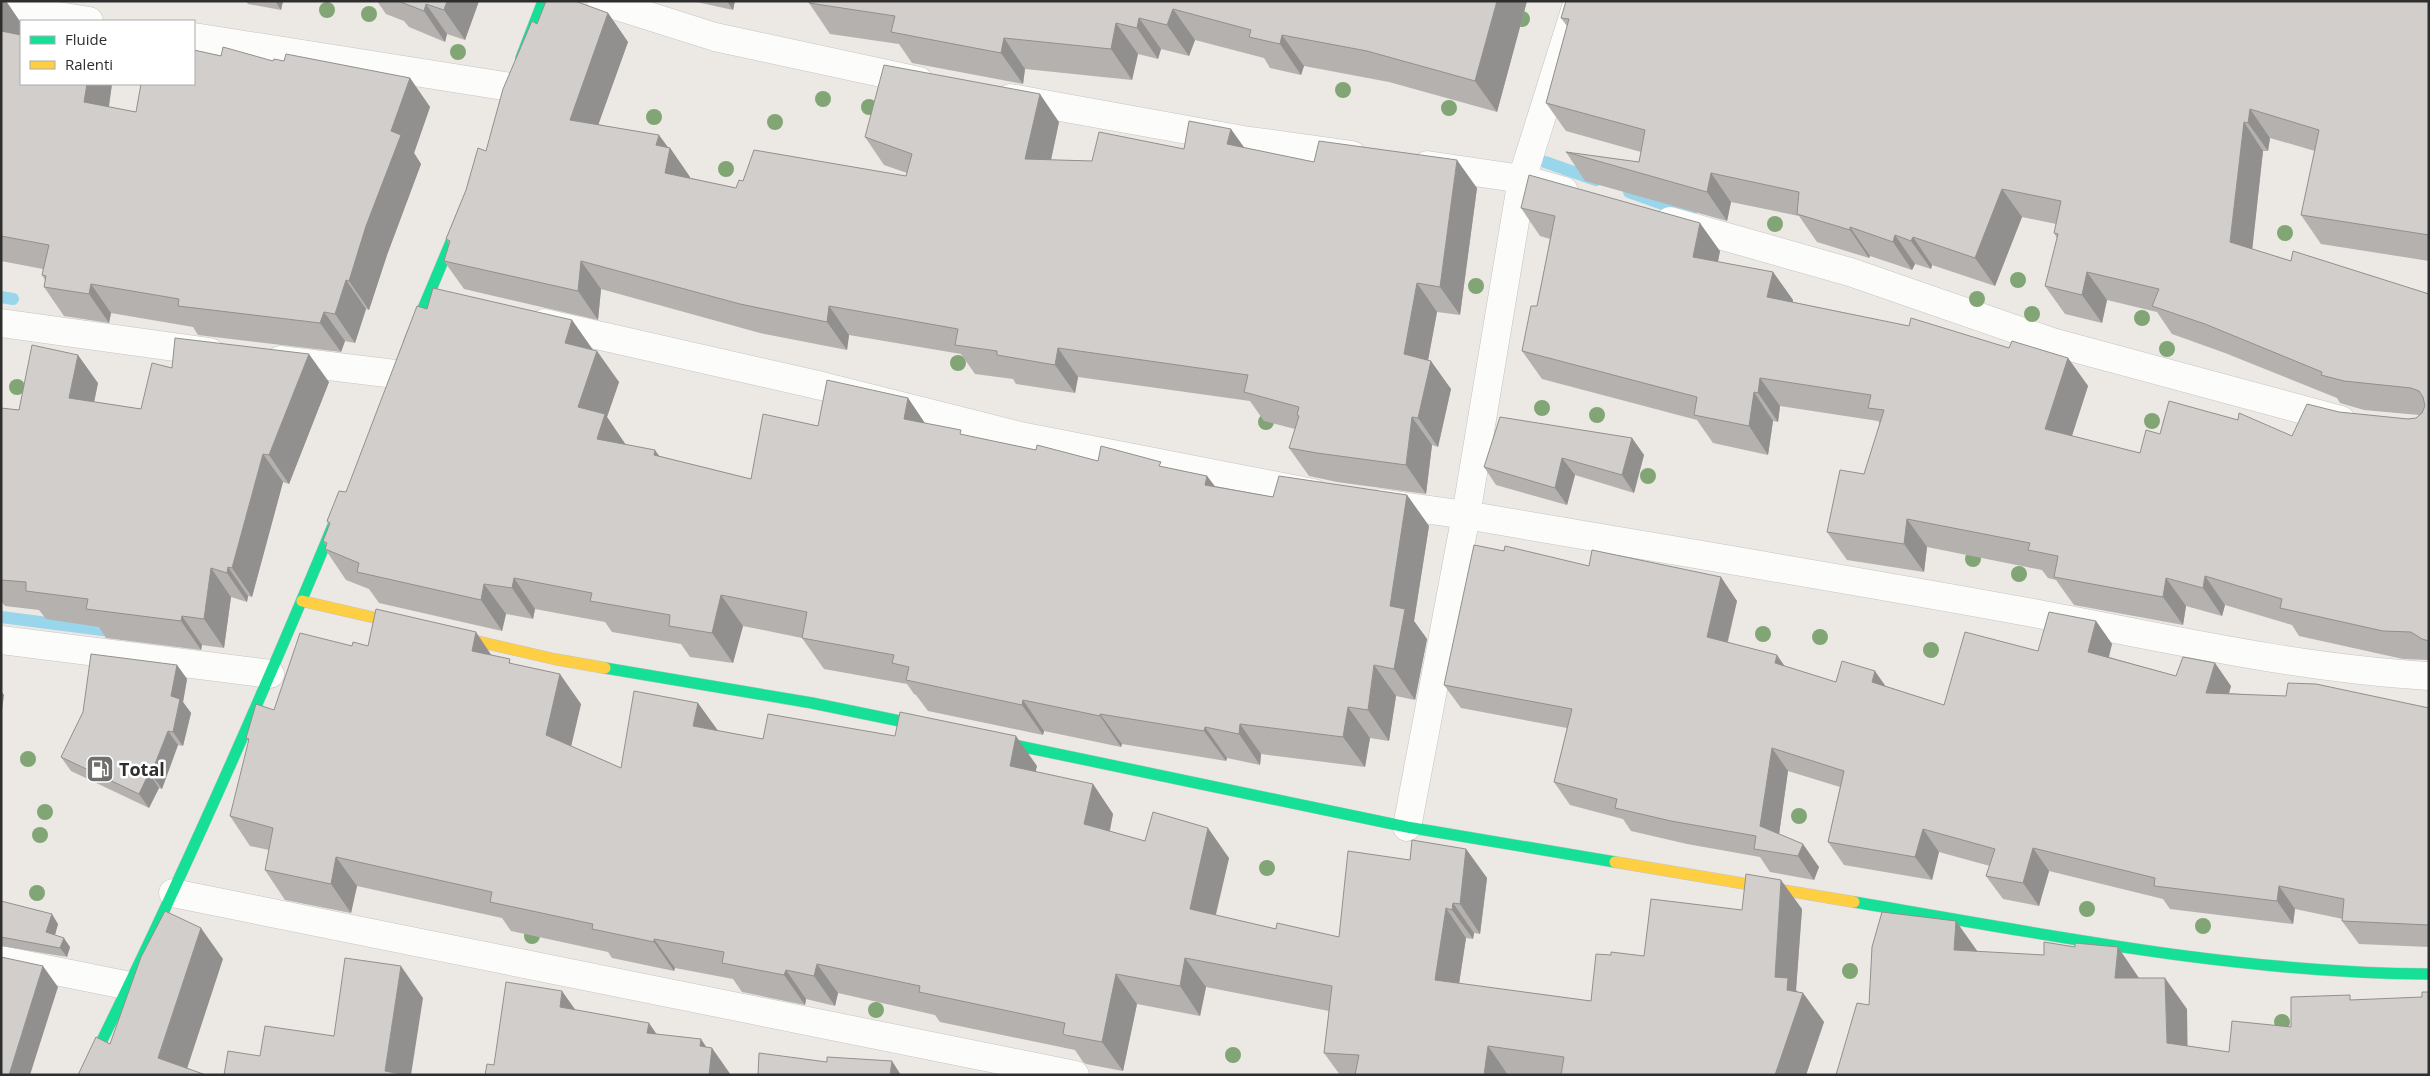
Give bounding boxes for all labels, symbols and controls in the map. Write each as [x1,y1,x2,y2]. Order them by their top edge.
legend [20,20,195,85]
text: Fluide [65,29,107,49]
text: Ralenti [65,54,113,74]
fuel station icon: Total [85,754,115,784]
place label: Total [119,757,165,781]

